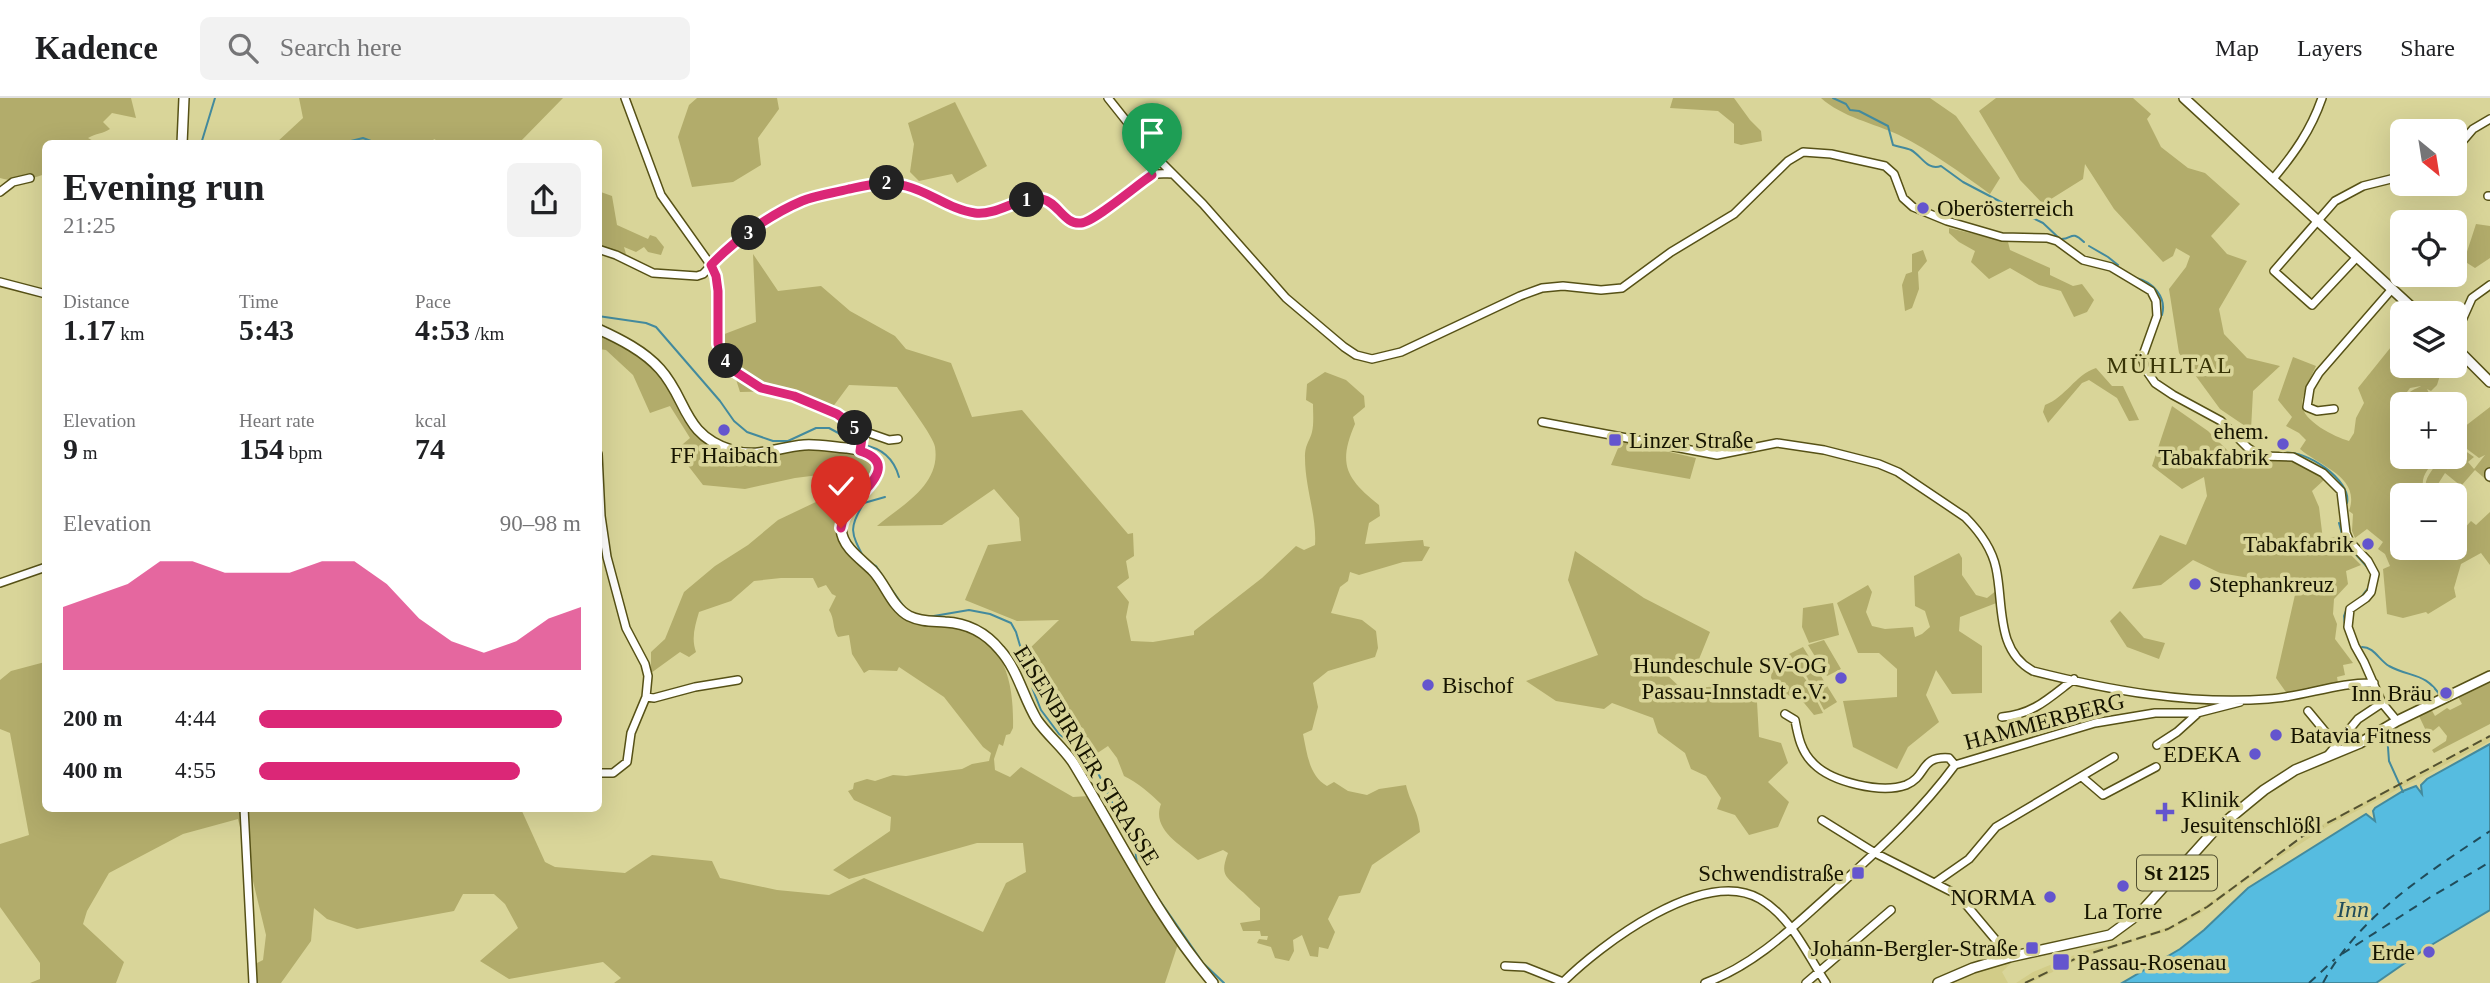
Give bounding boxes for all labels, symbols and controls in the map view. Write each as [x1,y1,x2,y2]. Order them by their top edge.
search box [200,17,690,80]
icon: search [224,29,262,67]
text: Kadence [35,30,158,66]
text: Search here [280,33,402,62]
text: Map [2215,35,2259,61]
text: Layers [2297,35,2362,61]
text: Share [2400,35,2455,61]
pin [1122,103,1182,175]
icon: arrive [1133,114,1171,152]
north arrow [2390,119,2468,196]
map controls [2390,119,2467,560]
button: share [507,163,581,237]
text: Evening run [63,166,265,208]
pin: 2 [870,166,904,200]
text: 2 [882,172,891,193]
pin: 1 [1010,182,1044,217]
text: 1 [1022,189,1031,210]
place label: Oberösterreich [1937,196,2074,221]
marker: Oberösterreich [1915,200,1931,216]
button: locate [2390,210,2467,287]
text: 21:25 [63,213,115,238]
pin: 3 [732,216,766,250]
text: 3 [744,222,753,243]
text: Distance [63,291,129,312]
text: Time [239,291,278,312]
text: Pace [415,291,451,312]
button: layers [2390,301,2467,378]
text: 1.17 [63,313,116,346]
text: 5:43 [239,313,294,346]
text: 4:53 [415,313,470,346]
text: km [116,323,145,344]
text: /km [470,323,504,344]
pin: 4 [708,344,744,378]
text: 4 [721,350,730,371]
district label: MÜHLTAL [2106,352,2234,378]
button: + [2390,392,2467,469]
text: Elevation [63,410,136,431]
text: Heart rate [239,410,314,431]
text: kcal [415,410,447,431]
pin: 5 [838,410,872,446]
text: 5 [850,417,859,438]
place label: ehem. Tabakfabrik [2158,419,2269,470]
marker: FF Haibach [716,422,732,438]
place label: Linzer Straße [1629,428,1754,453]
text: 9 [63,432,78,465]
text: 154 [239,432,284,465]
text: 74 [415,432,445,465]
marker: Linzer Straße [1607,432,1623,448]
marker: ehem. Tabakfabrik [2275,436,2291,452]
text: m [78,442,98,463]
text: bpm [284,442,323,463]
place label: FF Haibach [670,443,778,468]
pin [811,456,871,528]
icon: check [822,467,860,505]
button: − [2390,483,2467,560]
text: Elevation [63,511,151,536]
text: 90–98 m [500,511,581,536]
place label: Tabakfabrik [2243,532,2354,557]
marker: Tabakfabrik [2360,536,2376,552]
place label: Stephankreuz [2209,572,2334,597]
marker: Stephankreuz [2187,576,2203,592]
street label: EISENBIRNER STRASSE [1009,641,1164,869]
place label: Hundeschule SV-OG Passau-Innstadt e.V. [1633,653,1827,704]
marker: Hundeschule SV-OG Passau-Innstadt e.V. [1833,670,1849,686]
place label: Bischof [1442,673,1514,698]
marker: Bischof [1420,677,1436,693]
place label: Inn Bräu [2351,681,2432,706]
marker: Inn Bräu [2438,685,2454,701]
street label: HAMMERBERG [1961,688,2127,755]
text: 200 m [63,706,122,731]
text: 4:44 [175,706,216,731]
place label: Batavia Fitness [2290,723,2431,748]
marker: Batavia Fitness [2268,727,2284,743]
place label: EDEKA [2163,742,2241,767]
marker: EDEKA [2247,746,2263,762]
text: 400 m [63,758,122,783]
text: 4:55 [175,758,216,783]
place label: Klinik Jesuitenschlößl [2181,787,2322,838]
marker: Klinik Jesuitenschlößl [2155,802,2175,822]
road number: St 2125 [2137,856,2217,890]
place label: Schwendistraße [1698,861,1844,886]
marker: Schwendistraße [1850,865,1866,881]
marker: La Torre [2115,878,2131,894]
place label: NORMA [1950,885,2036,910]
marker: NORMA [2042,889,2058,905]
water label: Inn [2336,896,2369,922]
place label: La Torre [2083,899,2163,924]
place label: Johann-Bergler-Straße [1811,936,2018,961]
marker: Johann-Bergler-Straße [2024,940,2040,956]
place label: Erde [2372,940,2415,965]
marker: Erde [2421,944,2437,960]
place label: Passau-Rosenau [2077,950,2227,975]
marker: Passau-Rosenau [2051,952,2071,972]

